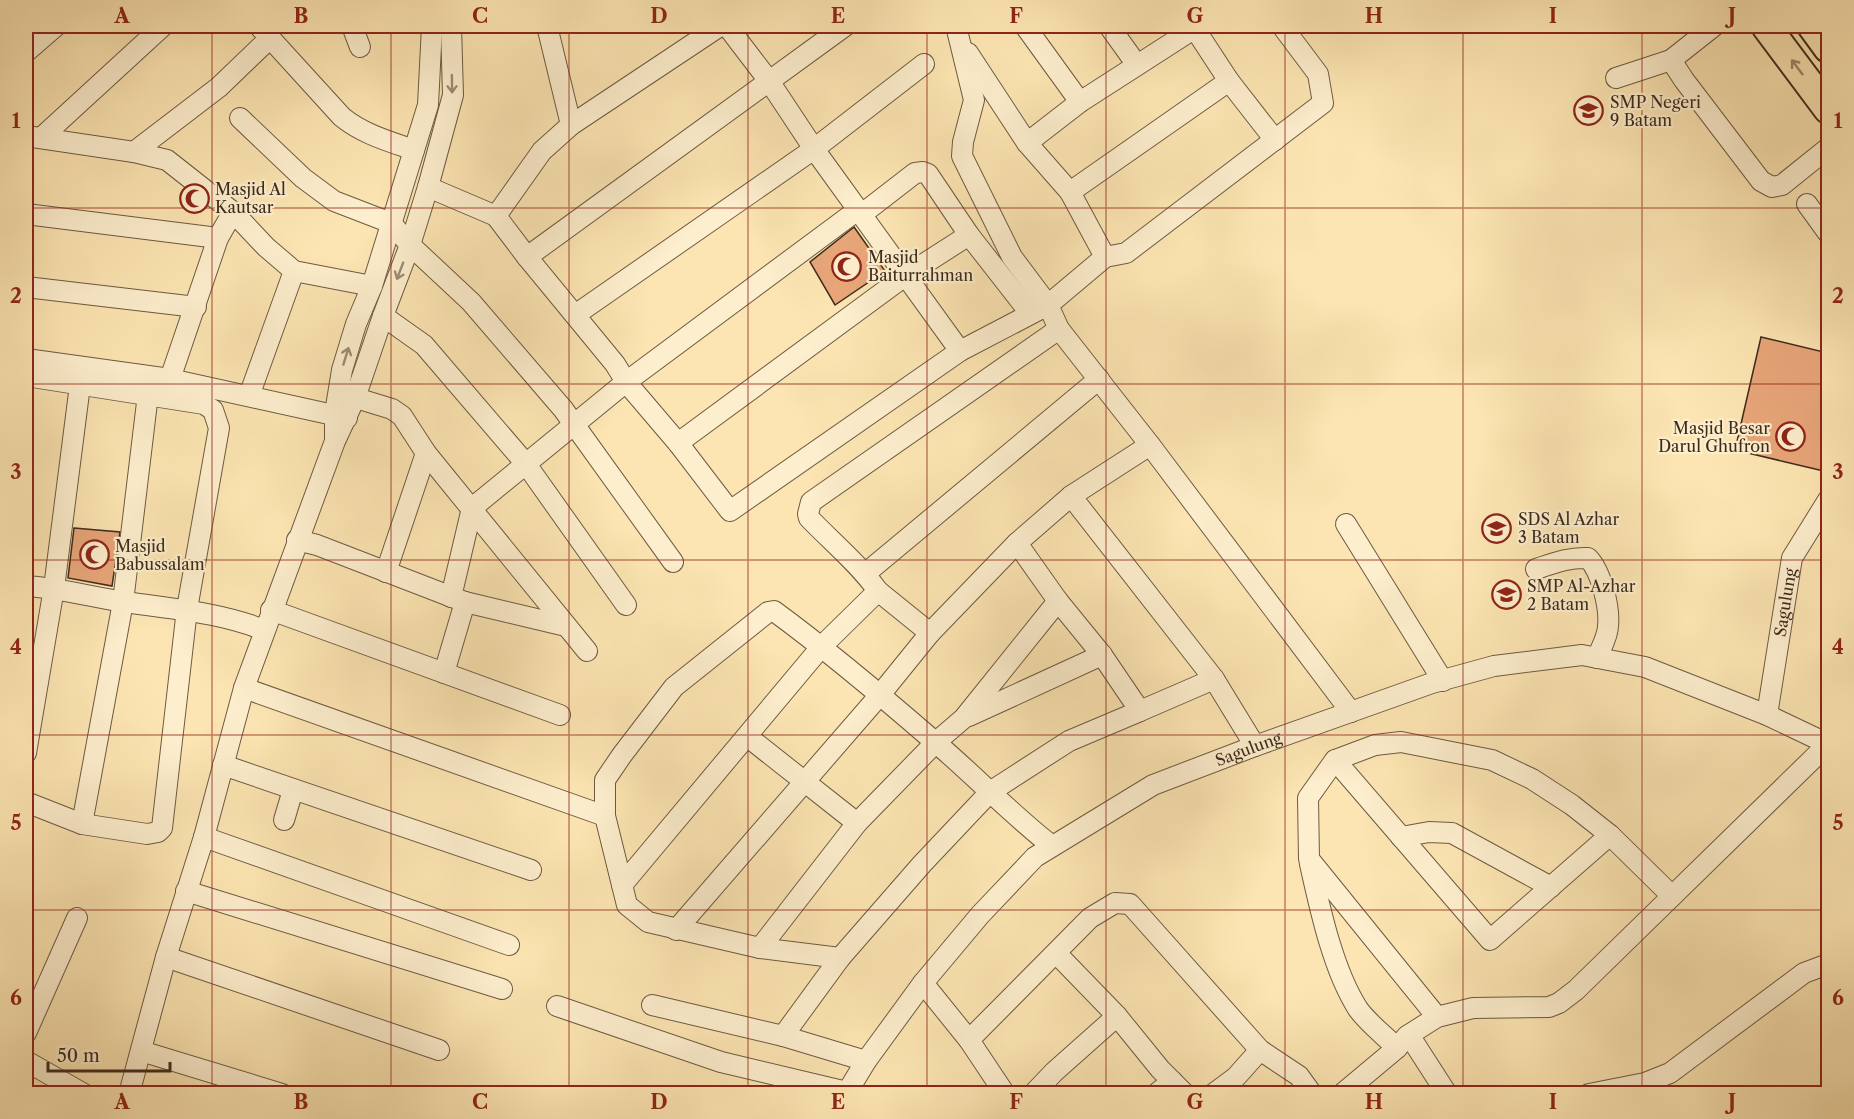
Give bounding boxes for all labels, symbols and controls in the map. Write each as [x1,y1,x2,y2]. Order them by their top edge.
text: A [113,4,130,28]
text: B [294,4,309,28]
text: C [472,4,488,28]
text: D [650,4,668,28]
text: E [831,4,845,28]
text: F [1009,4,1023,28]
text: G [1187,4,1204,28]
text: H [1365,4,1383,28]
text: I [1549,4,1557,28]
text: J [1724,4,1736,28]
one-way arrow [1791,59,1804,75]
one-way arrow [447,73,458,93]
place label: SMP Negeri 9 Batam [1610,92,1701,130]
school or university icon: SMP Negeri 9 Batam [1573,95,1605,127]
text: 1 [12,109,21,133]
text: 1 [1834,109,1843,133]
place label: Masjid Al Kautsar [215,179,286,217]
mosque icon: Masjid Al Kautsar [178,182,210,214]
place label: Masjid Baiturrahman [868,247,973,285]
mosque icon: Masjid Baiturrahman [831,250,863,282]
one-way arrow [394,261,405,280]
text: 2 [10,284,22,308]
text: 2 [1832,284,1844,308]
one-way arrow [342,347,353,366]
place label: Masjid Besar Darul Ghufron [1658,418,1770,456]
mosque icon: Masjid Besar Darul Ghufron [1775,421,1807,453]
text: 3 [10,460,22,484]
text: 3 [1832,460,1844,484]
place label: SDS Al Azhar 3 Batam [1518,509,1620,547]
school or university icon: SDS Al Azhar 3 Batam [1481,512,1513,544]
place label: Masjid Babussalam [115,536,205,574]
mosque icon: Masjid Babussalam [78,539,110,571]
street label: Sagulung [1770,566,1800,638]
place label: SMP Al-Azhar 2 Batam [1527,576,1636,614]
school or university icon: SMP Al-Azhar 2 Batam [1490,579,1522,611]
text: 4 [10,635,22,659]
text: 4 [1832,635,1844,659]
street label: Sagulung [1212,727,1285,770]
text: 5 [10,811,22,835]
text: 5 [1832,811,1844,835]
text: 6 [10,986,22,1010]
text: 6 [1832,986,1844,1010]
scale bar [48,1035,170,1073]
text: 50 m [57,1045,100,1067]
text: A [113,1090,130,1114]
text: B [294,1090,309,1114]
text: C [472,1090,488,1114]
text: D [650,1090,668,1114]
text: E [831,1090,845,1114]
text: F [1009,1090,1023,1114]
text: G [1187,1090,1204,1114]
text: H [1365,1090,1383,1114]
text: I [1549,1090,1557,1114]
text: J [1724,1090,1736,1114]

